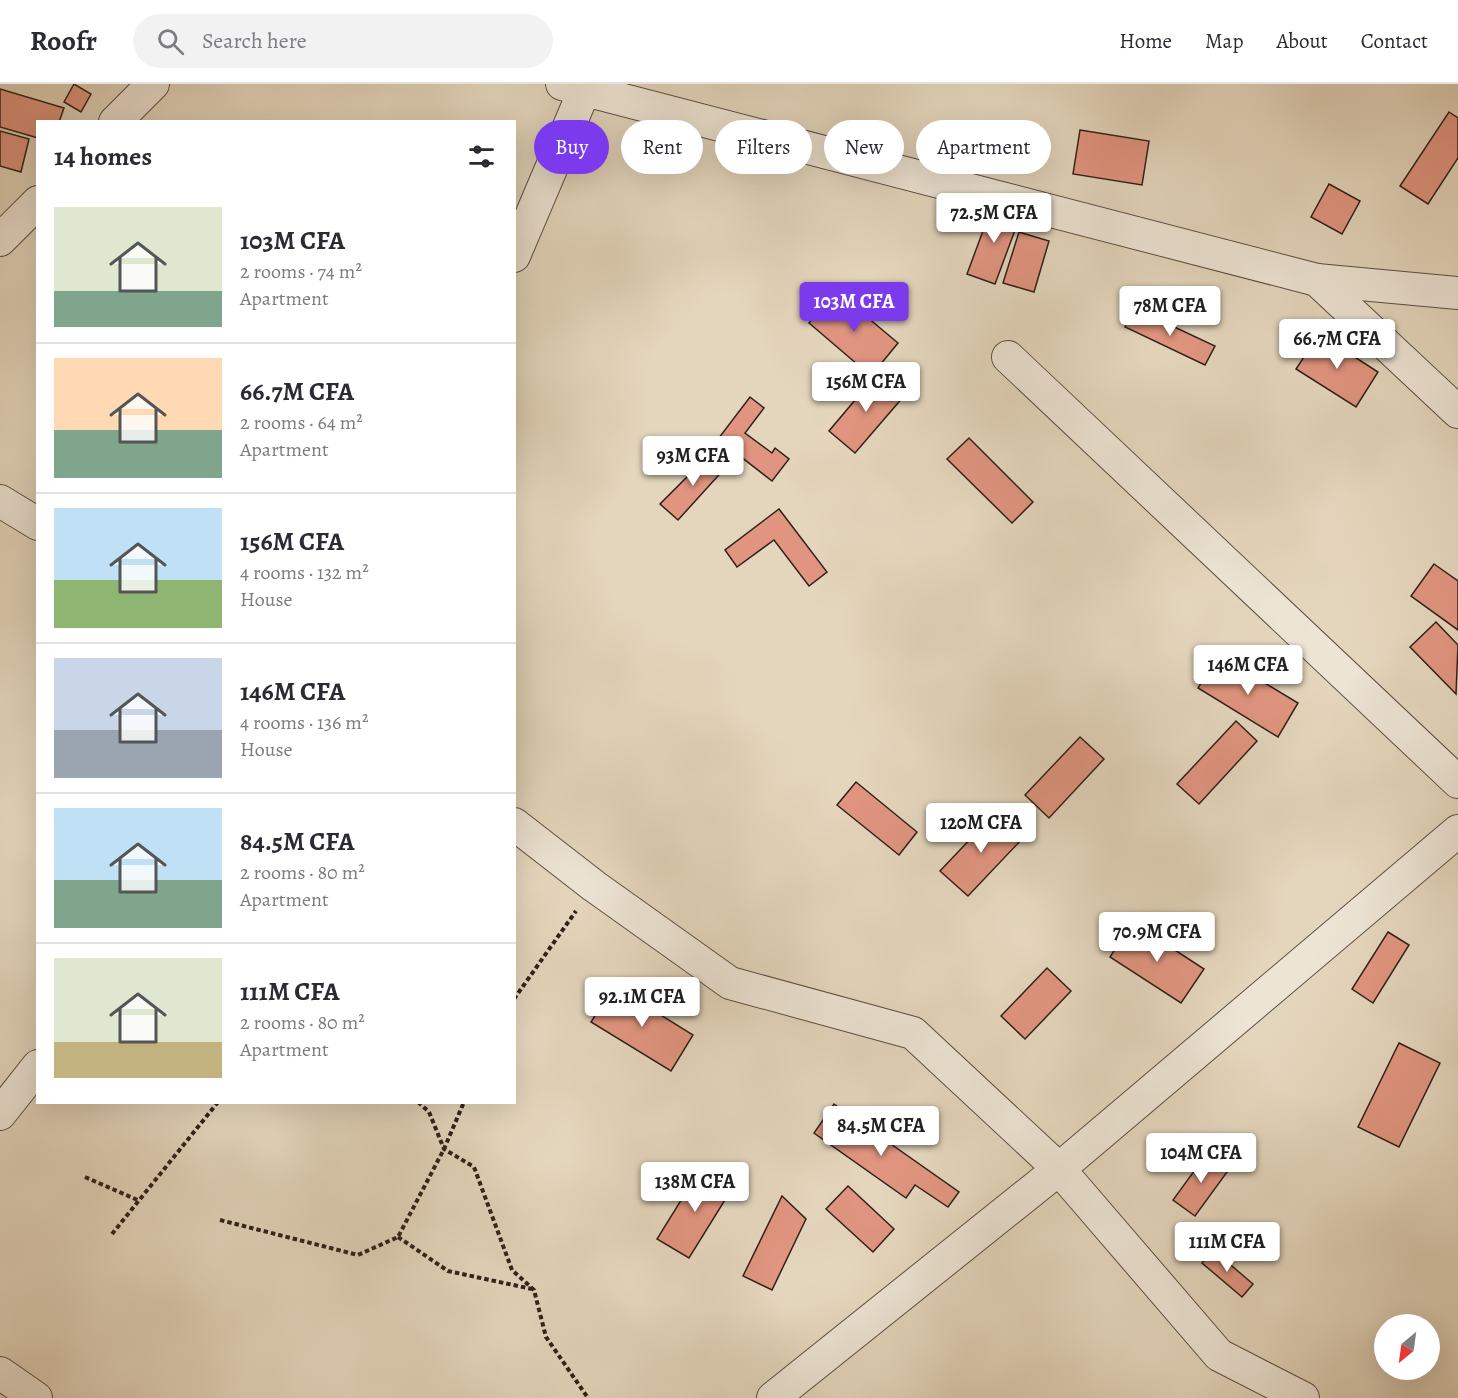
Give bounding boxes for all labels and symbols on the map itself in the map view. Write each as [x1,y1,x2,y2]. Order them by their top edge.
pin: 72.5M CFA [925,193,1063,244]
pin: 103M CFA [792,282,916,333]
pin: 78M CFA [1115,286,1225,337]
pin: 66.7M CFA [1268,319,1406,370]
pin: 156M CFA [804,362,928,413]
pin: 93M CFA [638,436,748,487]
pin: 146M CFA [1186,645,1310,696]
pin: 120M CFA [919,803,1043,854]
pin: 70.9M CFA [1088,912,1226,963]
pin: 92.1M CFA [573,977,711,1028]
pin: 84.5M CFA [812,1106,950,1157]
pin: 104M CFA [1139,1133,1263,1184]
pin: 138M CFA [633,1162,757,1213]
pin: 111M CFA [1165,1222,1289,1273]
north arrow [1374,1314,1440,1380]

